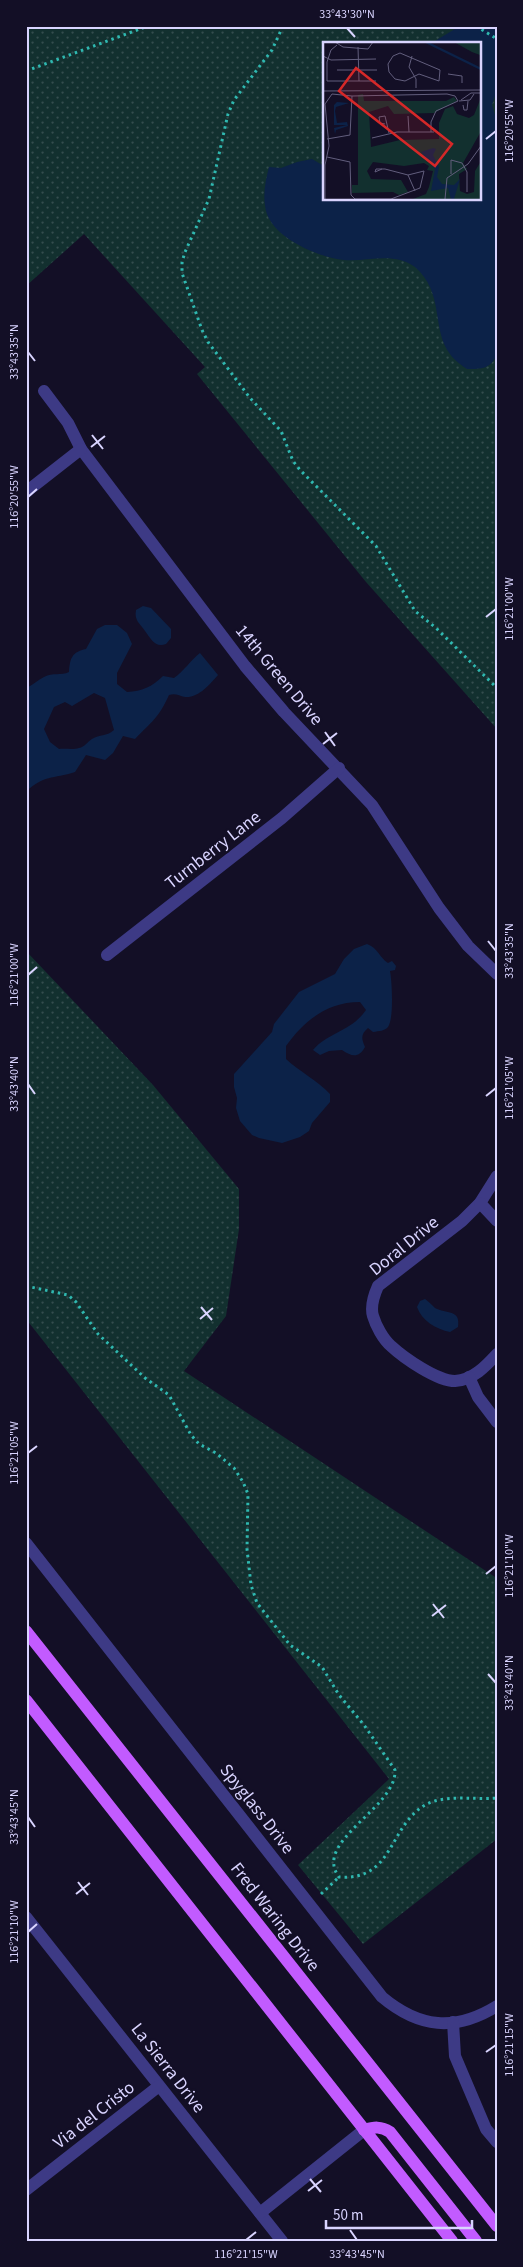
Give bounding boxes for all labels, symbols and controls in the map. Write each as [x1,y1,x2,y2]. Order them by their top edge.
text: 33°43'30"N [319,6,375,23]
inset map [323,42,480,200]
text: 116°20'55"W [501,99,518,163]
text: 33°43'35"N [6,324,23,380]
text: 116°20'55"W [6,465,23,529]
text: 116°21'00"W [501,577,518,641]
street label: 14th Green Drive [229,619,329,731]
street label: Turnberry Lane [160,805,266,895]
text: 33°43'35"N [501,923,518,979]
text: 116°21'00"W [6,943,23,1007]
text: 33°43'40"N [6,1056,23,1112]
text: 116°21'05"W [501,1056,518,1120]
street label: Doral Drive [364,1210,444,1282]
text: 116°21'05"W [6,1421,23,1485]
text: 116°21'10"W [501,1534,518,1598]
text: 33°43'40"N [501,1655,518,1711]
street label: Spyglass Drive [214,1759,300,1859]
text: 33°43'45"N [6,1789,23,1845]
street label: Fred Waring Drive [224,1857,326,1977]
text: 116°21'10"W [6,1900,23,1964]
text: 116°21'15"W [501,2013,518,2077]
street label: La Sierra Drive [125,2018,211,2118]
street label: Via del Cristo [48,2075,140,2155]
scale bar [326,2197,472,2229]
text: 50 m [333,2205,363,2226]
text: 116°21'15"W [214,2246,278,2263]
text: 33°43'45"N [329,2246,385,2263]

